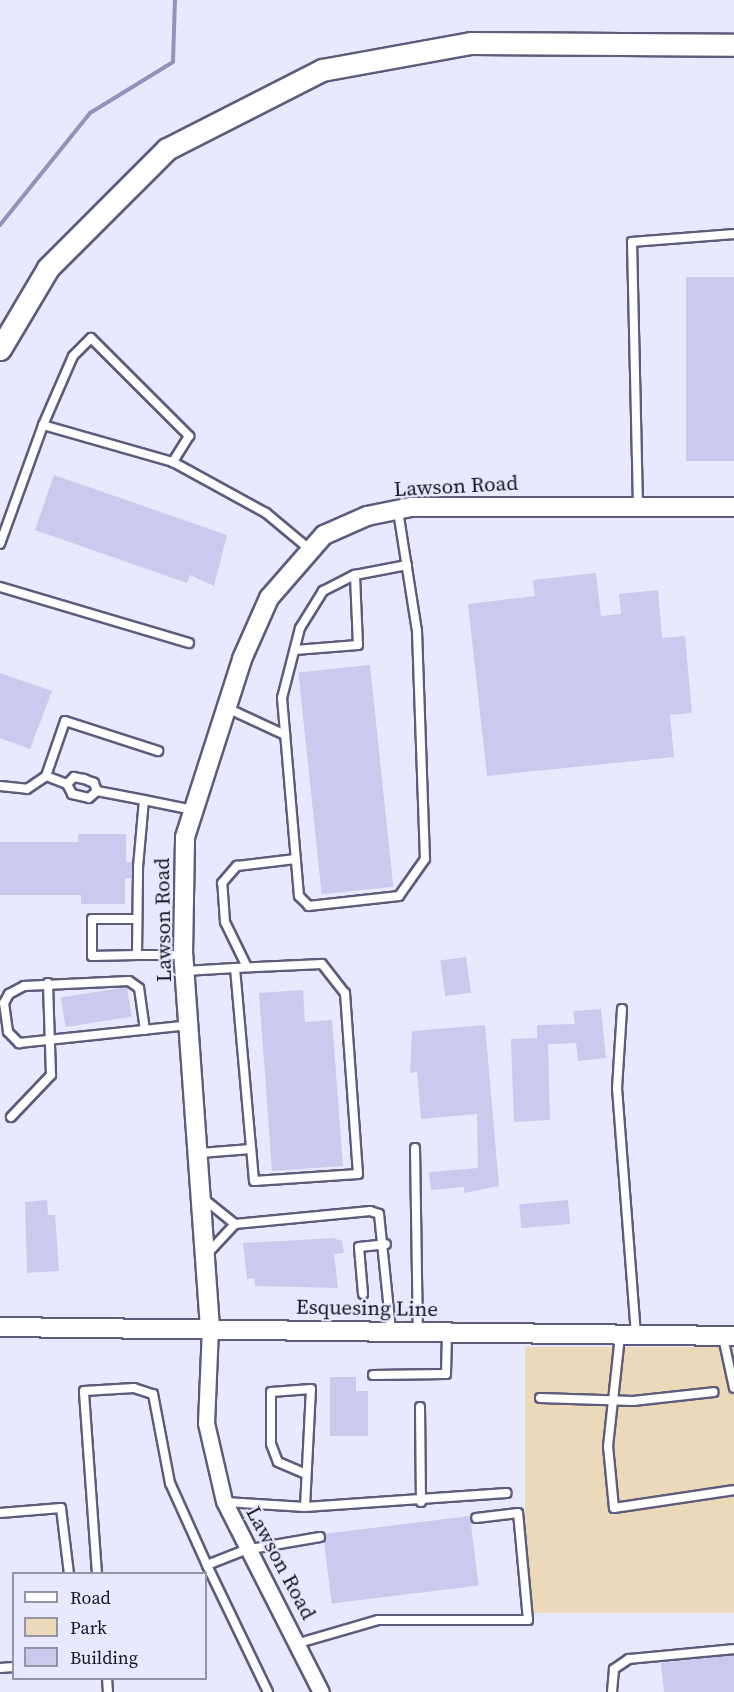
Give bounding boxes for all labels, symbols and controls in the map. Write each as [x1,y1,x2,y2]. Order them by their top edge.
street label: Lawson Road [393,470,519,502]
street label: Lawson Road [149,858,177,982]
street label: Esquesing Line [296,1294,438,1322]
street label: Lawson Road [241,1502,321,1624]
legend [12,1572,207,1680]
text: Road [70,1585,111,1610]
text: Park [70,1615,107,1640]
text: Building [70,1645,138,1670]

